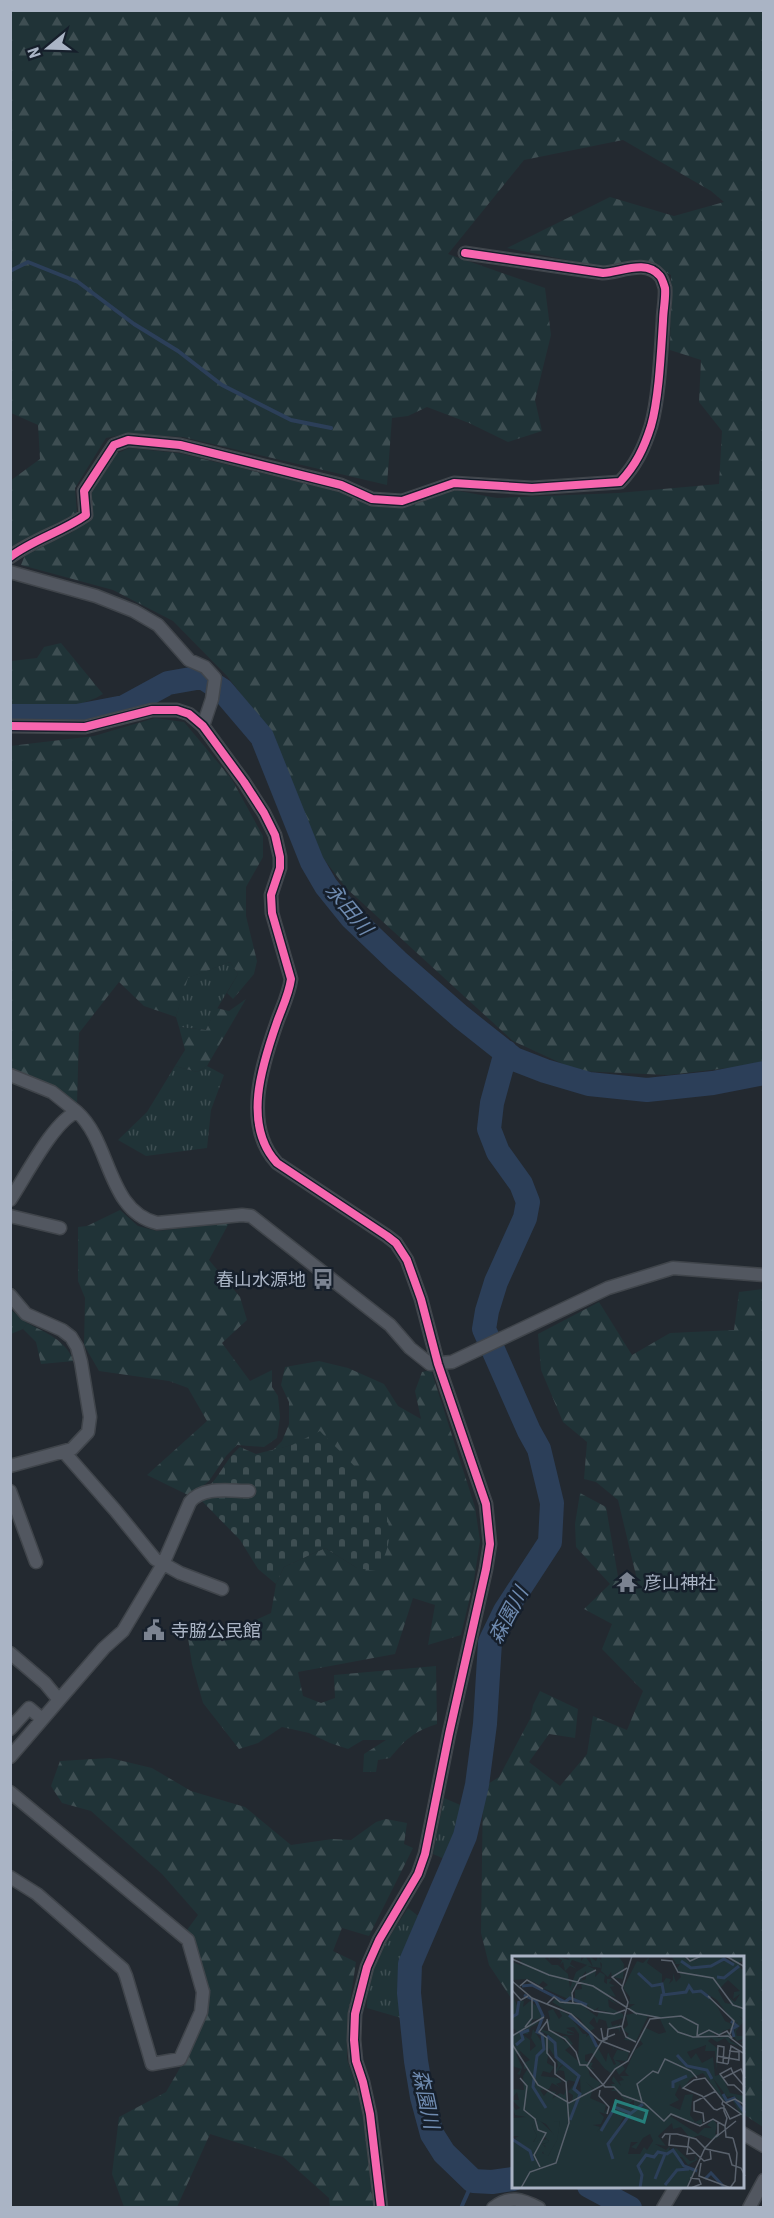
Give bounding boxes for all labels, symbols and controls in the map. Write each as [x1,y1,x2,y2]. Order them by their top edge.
north arrow [18,18,78,78]
text: N [24,45,45,60]
water label: 永田川 [321,878,379,941]
bus stop icon: 春山水源地 [311,1267,335,1291]
place label: 春山水源地 [216,1269,306,1290]
temple icon: 彦山神社 [615,1570,639,1594]
place label: 彦山神社 [644,1572,716,1593]
water label: 森園川 [483,1581,534,1647]
public building icon: 寺脇公民館 [142,1618,166,1642]
place label: 寺脇公民館 [171,1620,261,1641]
inset map [512,1956,744,2188]
water label: 森園川 [408,2067,444,2133]

